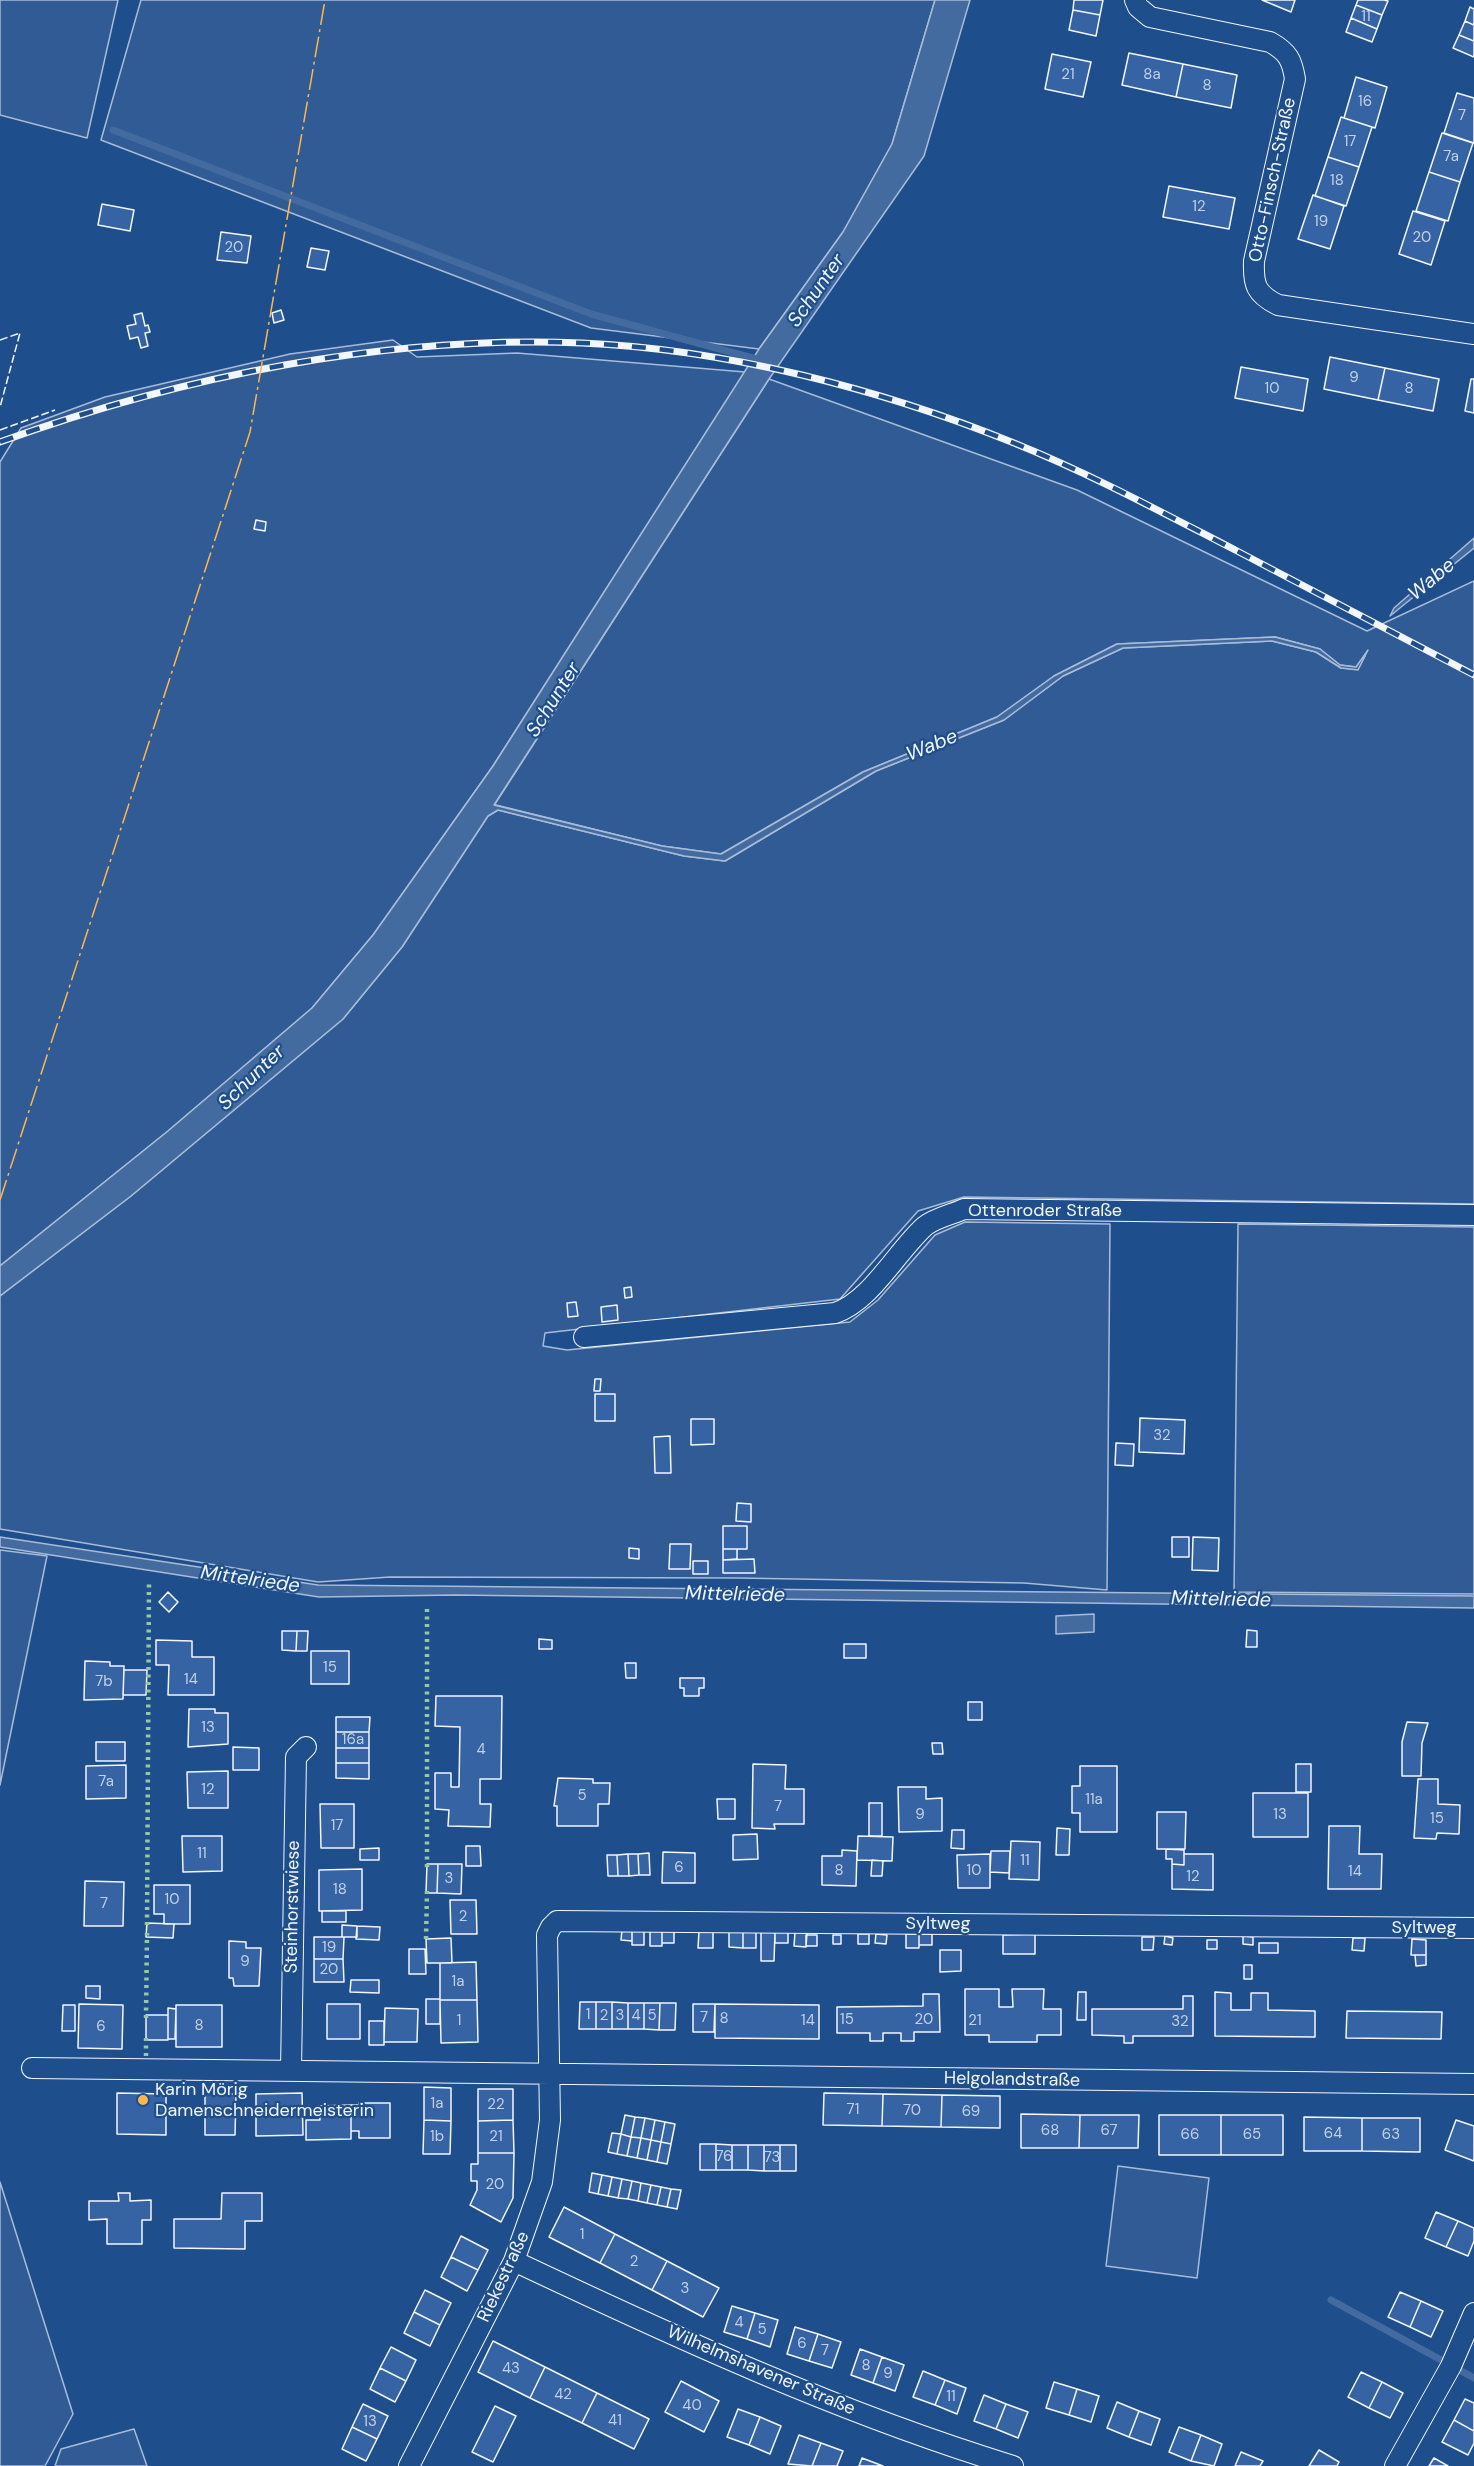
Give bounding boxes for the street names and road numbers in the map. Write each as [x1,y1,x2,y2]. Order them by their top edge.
street label: Otto-Finsch-Straße [1245,96,1301,264]
street label: Ottenroder Straße [968,1200,1122,1222]
street label: Steinhorstwiese [281,1840,305,1974]
street label: Syltweg [905,1913,971,1935]
street label: Syltweg [1391,1917,1457,1939]
street label: Helgolandstraße [944,2068,1080,2092]
street label: Riekestraße [474,2228,534,2326]
street label: Wilhelmshavener Straße [664,2322,858,2420]

